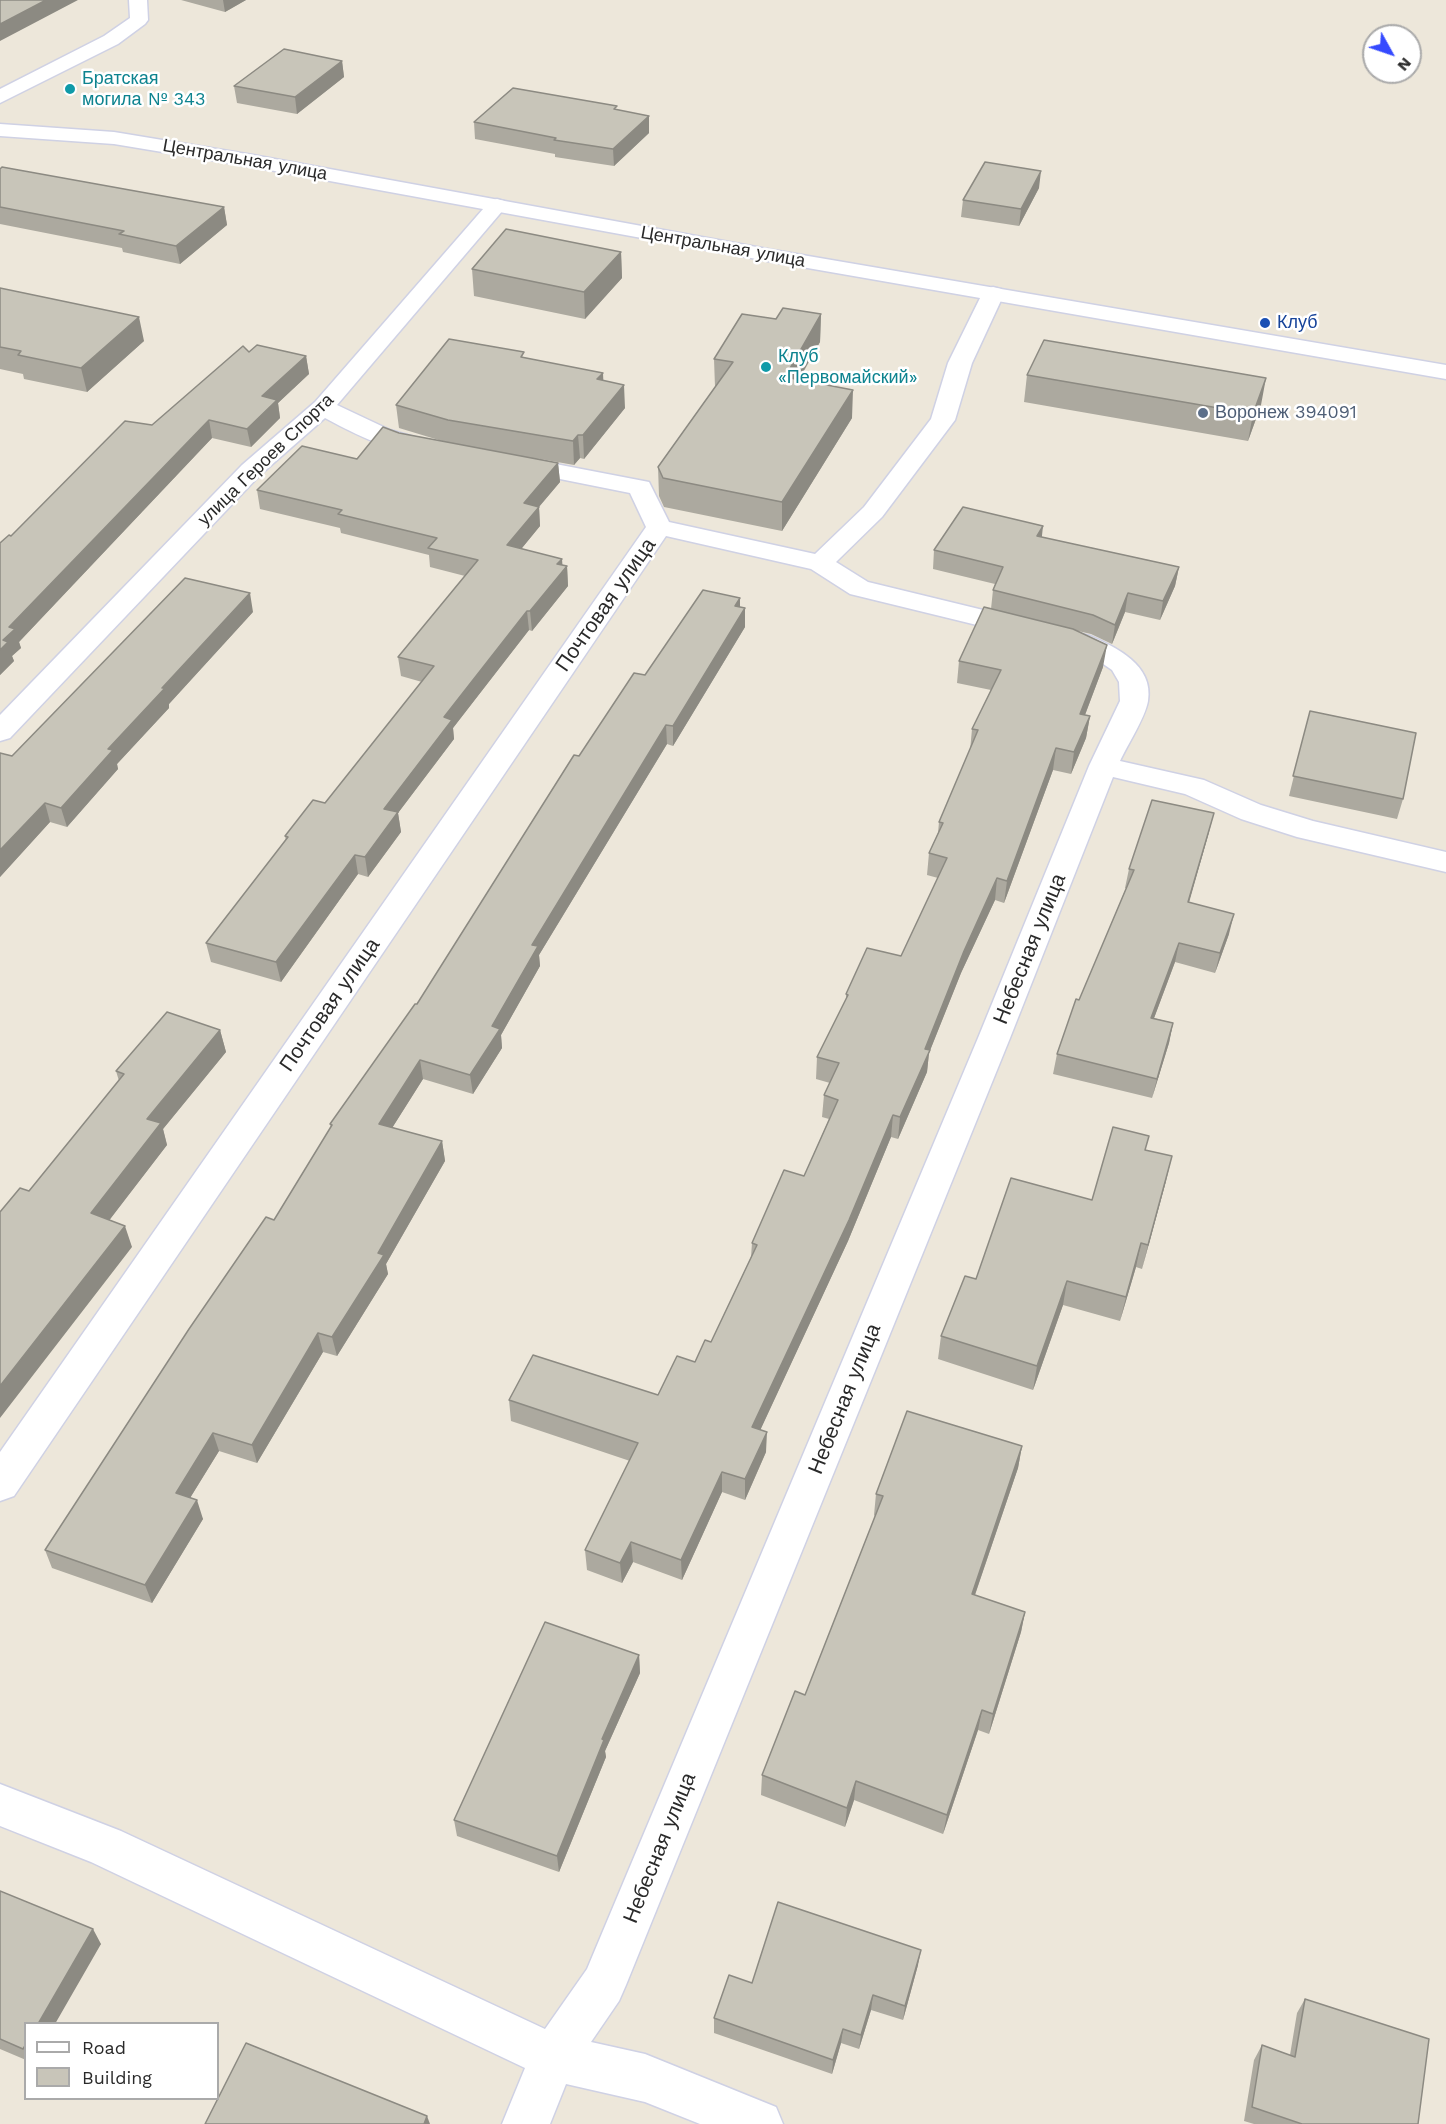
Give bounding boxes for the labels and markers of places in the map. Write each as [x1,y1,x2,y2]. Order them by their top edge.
place label: Братская могила № 343 [82,68,205,110]
marker: Братская могила № 343 [63,82,77,96]
place label: Клуб [1277,312,1318,334]
marker: Клуб [1258,316,1272,330]
place label: Клуб «Первомайский» [778,346,918,388]
marker: Клуб «Первомайский» [759,360,773,374]
place label: Воронеж 394091 [1215,402,1357,424]
marker: Воронеж 394091 [1196,406,1210,420]

